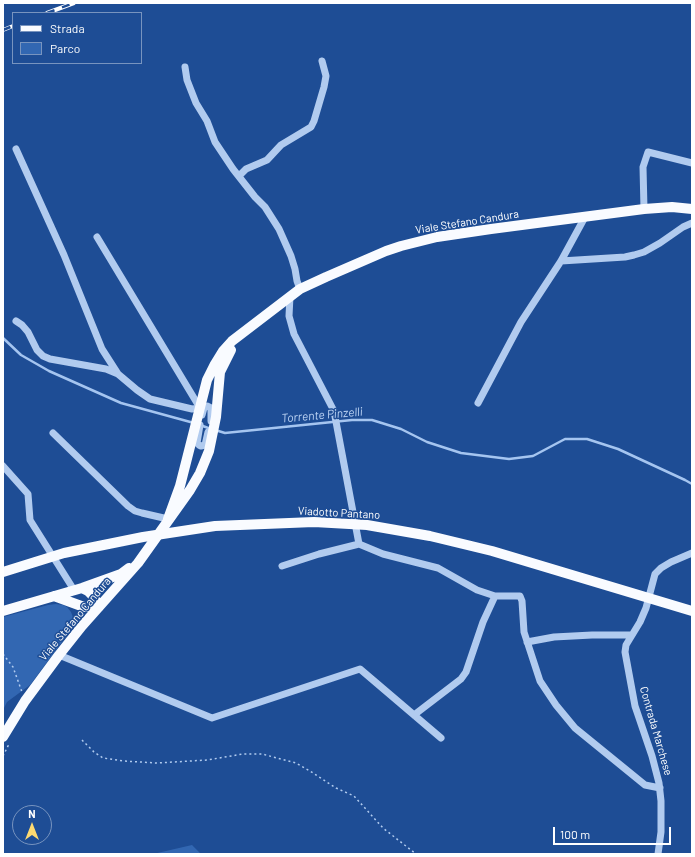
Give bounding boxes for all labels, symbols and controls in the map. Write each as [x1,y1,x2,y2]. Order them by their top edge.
legend [12,12,142,64]
text: Strada [50,21,85,35]
text: Parco [50,41,80,55]
street label: Viale Stefano Candura [414,207,520,237]
water label: Torrente Pinzelli [281,404,363,426]
street label: Viadotto Pantano [298,504,380,522]
street label: Viale Stefano Candura [36,575,114,663]
street label: Contrada Marchese [637,685,675,777]
north arrow [12,805,52,845]
text: N [28,807,36,820]
scale bar [555,819,673,845]
text: 100 m [560,827,590,841]

